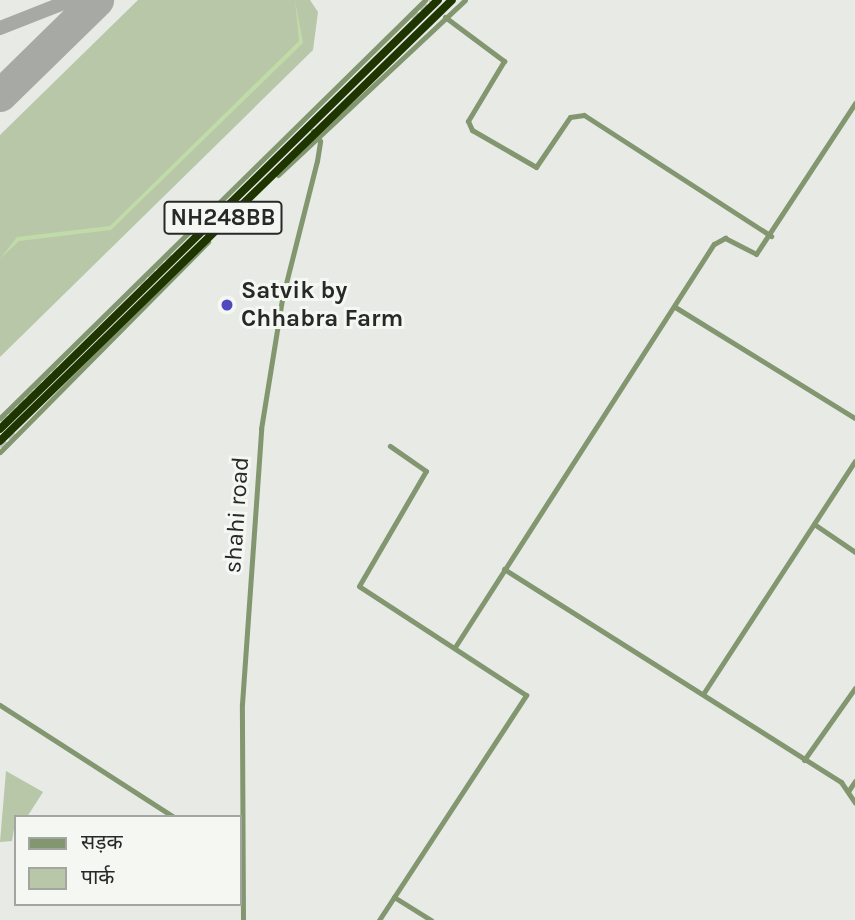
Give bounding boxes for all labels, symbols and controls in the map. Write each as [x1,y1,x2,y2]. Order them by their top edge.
road number: NH248BB [164,198,282,238]
place label: Satvik by Chhabra Farm [241,277,403,333]
marker: Satvik by Chhabra Farm [219,297,235,313]
street label: shahi road [219,456,255,574]
legend [14,815,242,906]
text: सड़क [81,830,123,854]
text: पार्क [81,865,115,889]

